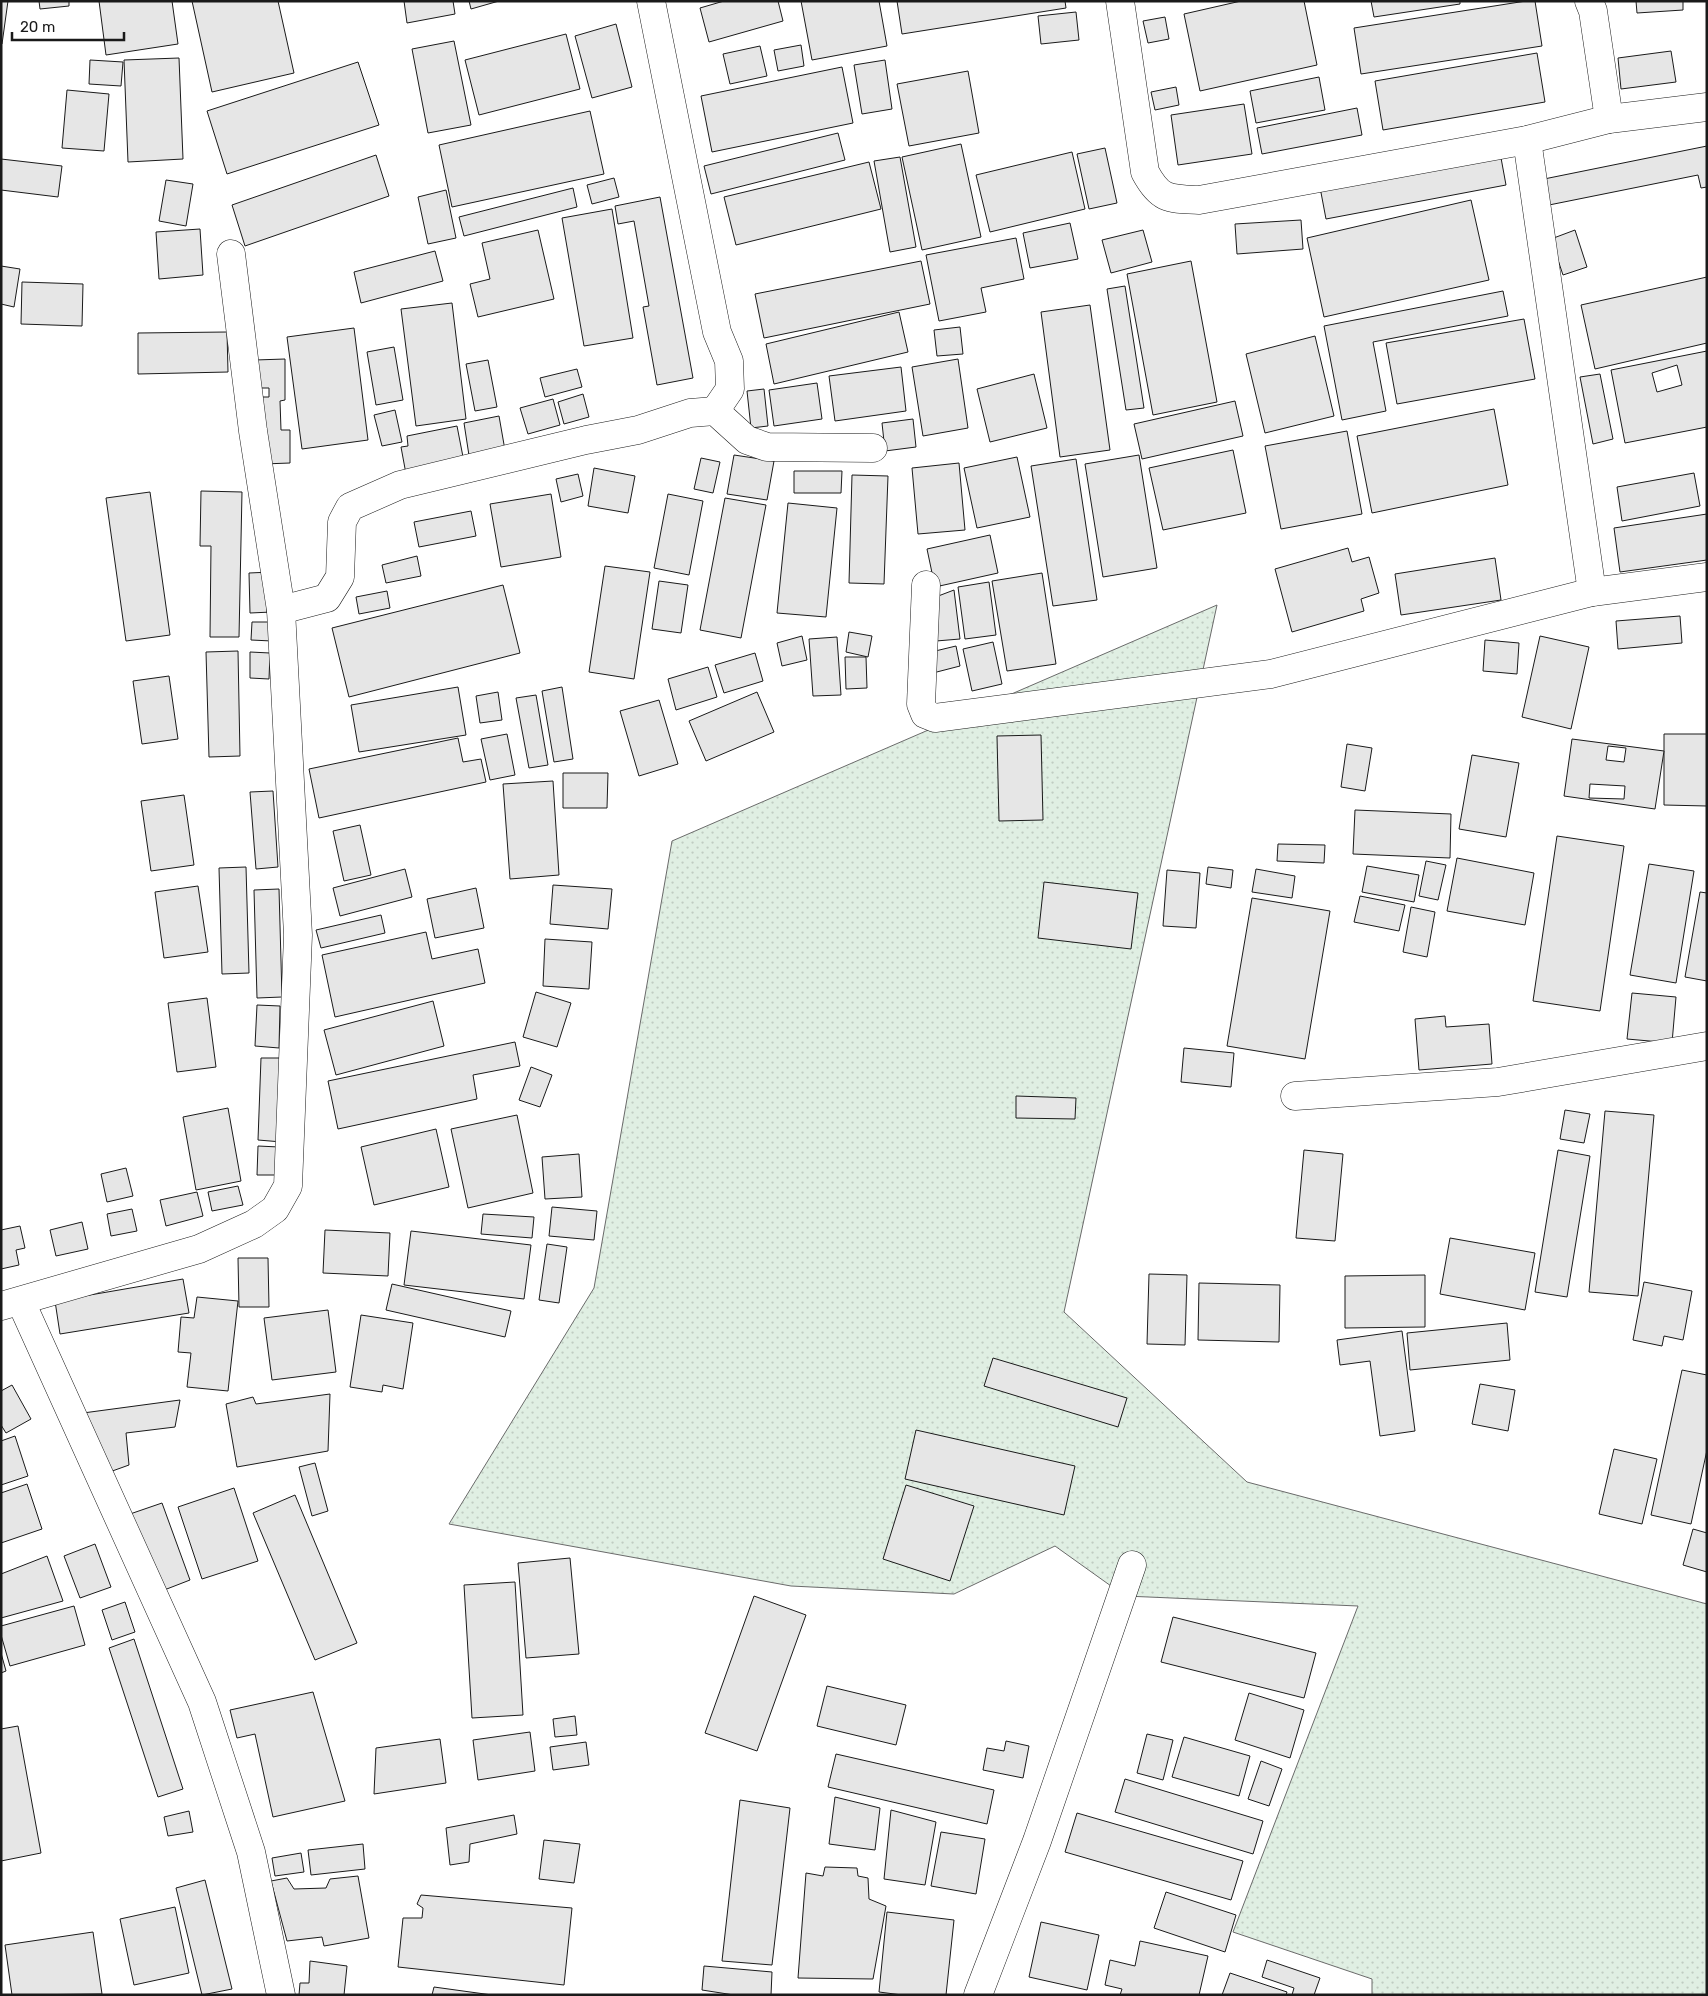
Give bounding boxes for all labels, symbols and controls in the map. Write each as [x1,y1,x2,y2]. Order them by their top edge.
scale bar [12,10,125,42]
text: 20 m [20,18,55,36]

